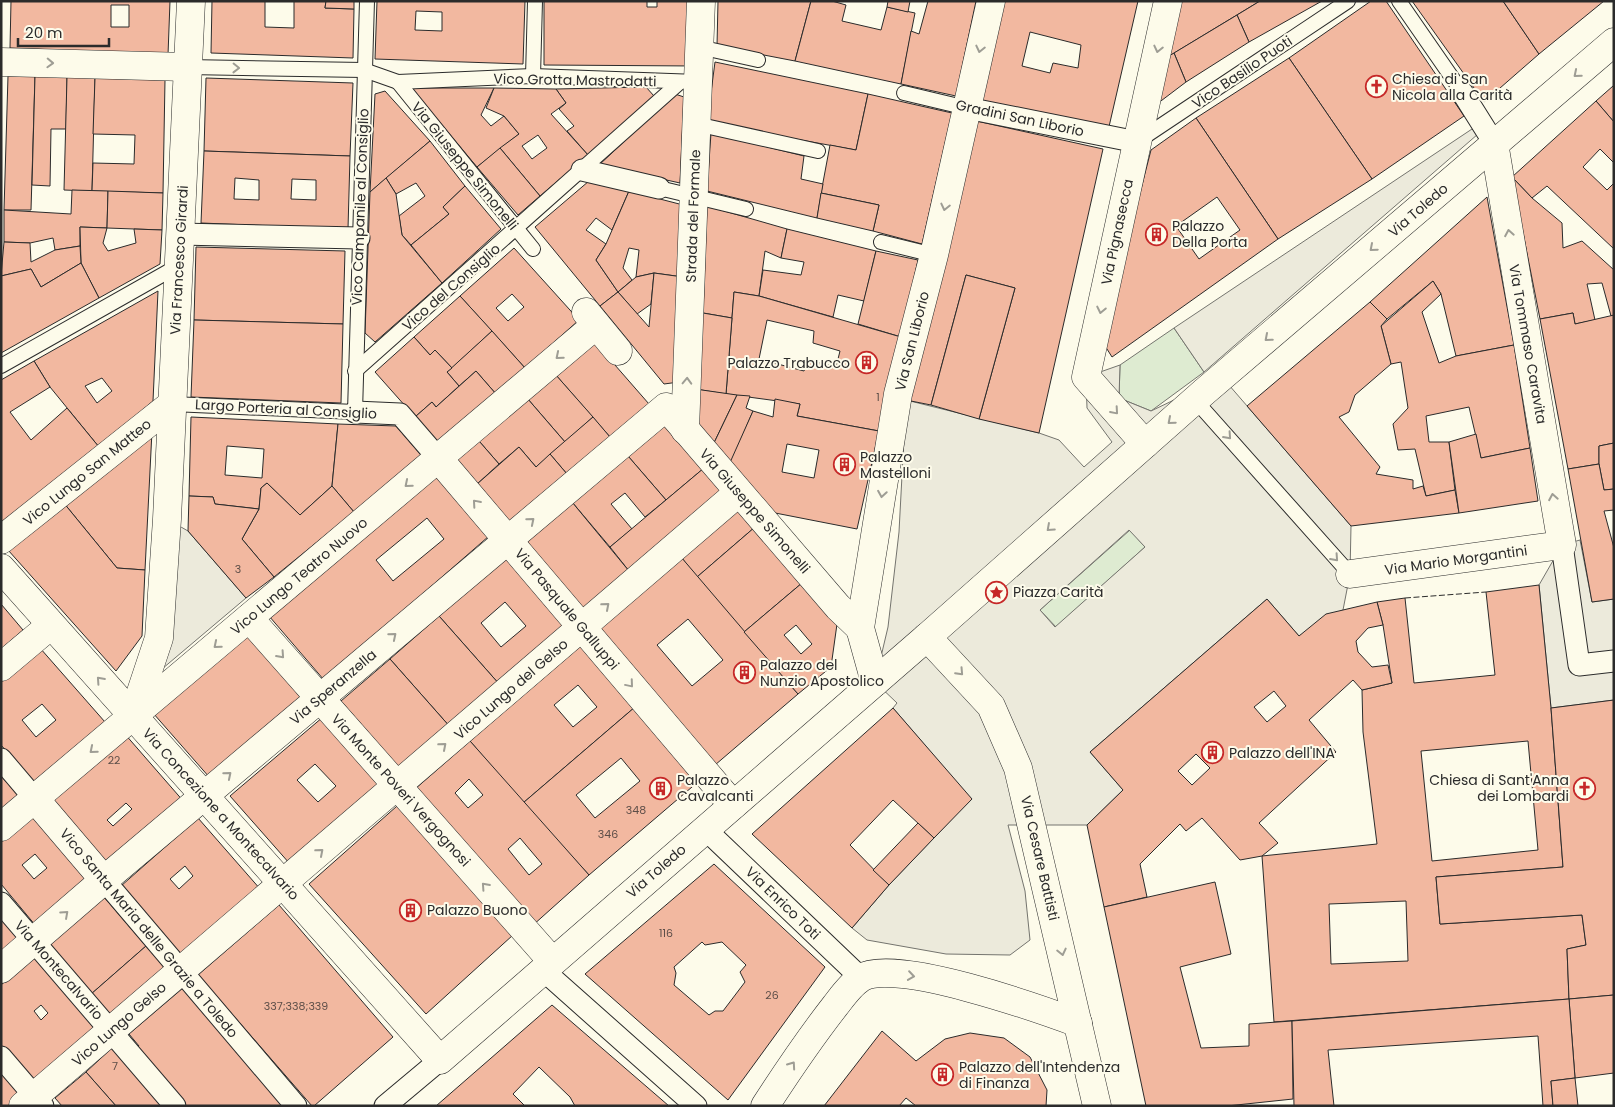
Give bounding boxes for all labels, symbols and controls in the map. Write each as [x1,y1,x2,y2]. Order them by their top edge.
scale bar [18,15,109,47]
text: 20 m [25,22,63,43]
street label: Vico Basilio Puoti [1188,31,1296,113]
one-way arrow [976,44,986,53]
one-way arrow [1153,44,1164,53]
one-way arrow [46,58,54,68]
one-way arrow [232,63,240,73]
one-way arrow [1573,68,1582,77]
street label: Vico Grotta Mastrodatti [493,69,657,91]
place label: Chiesa di San Nicola alla Carità [1392,69,1512,105]
church icon: Chiesa di San Nicola alla Carità [1364,75,1388,99]
street label: Gradini San Liborio [954,95,1086,141]
street label: Via Giuseppe Simonelli [407,98,523,234]
street label: Vico Campanile al Consiglio [347,108,373,306]
street label: Strada del Formale [681,149,705,283]
street label: Via Pignasecca [1096,177,1138,287]
street label: Via Toledo [1384,178,1452,242]
street label: Via Francesco Girardi [165,185,193,335]
one-way arrow [940,203,951,212]
place label: Palazzo Della Porta [1172,216,1248,252]
building icon: Palazzo Della Porta [1144,222,1168,246]
one-way arrow [1505,229,1515,237]
street label: Vico del Consiglio [398,239,504,335]
one-way arrow [1370,242,1379,251]
street label: Via Tommaso Caravita [1504,263,1552,425]
street label: Via San Liborio [890,289,934,393]
one-way arrow [1096,306,1107,315]
one-way arrow [1264,333,1273,342]
one-way arrow [556,351,565,359]
building icon: Palazzo Trabucco [854,351,878,375]
place label: Palazzo Trabucco [727,353,850,373]
one-way arrow [682,377,692,384]
house number: 1 [876,389,880,405]
street label: Largo Porteria al Consiglio [194,394,378,424]
one-way arrow [1109,406,1118,415]
street label: Vico Lungo San Matteo [19,414,155,530]
one-way arrow [1168,415,1177,424]
one-way arrow [1222,431,1231,440]
street label: Via Giuseppe Simonelli [695,444,815,578]
place label: Palazzo Mastelloni [860,447,931,483]
building icon: Palazzo Mastelloni [832,453,856,477]
one-way arrow [405,478,414,486]
one-way arrow [877,490,887,499]
one-way arrow [1549,492,1559,501]
one-way arrow [473,500,482,509]
street label: Vico Lungo Teatro Nuovo [226,513,372,639]
one-way arrow [525,517,534,526]
one-way arrow [1046,522,1055,531]
street label: Via Mario Morgantini [1383,540,1529,580]
street label: Via Pasquale Galluppi [510,544,624,674]
one-way arrow [1330,552,1339,561]
house number: 3 [235,561,241,577]
place icon: Piazza Carità [985,580,1009,604]
place label: Piazza Carità [1013,582,1103,602]
one-way arrow [601,603,610,612]
one-way arrow [387,634,396,642]
street label: Vico Lungo del Gelso [450,634,572,744]
one-way arrow [214,639,223,648]
street label: Via Speranzella [285,645,381,729]
one-way arrow [275,649,284,658]
place label: Palazzo del Nunzio Apostolico [760,655,884,691]
building icon: Palazzo del Nunzio Apostolico [732,661,756,685]
one-way arrow [954,667,963,676]
one-way arrow [97,676,106,685]
one-way arrow [624,678,633,687]
street label: Via Monte Poveri Vergognosi [327,709,475,871]
street label: Via Concezione a Montecalvario [138,724,304,904]
building icon: Palazzo dell'INA [1201,741,1225,765]
one-way arrow [438,743,447,752]
place label: Palazzo dell'INA [1229,743,1335,763]
one-way arrow [89,744,98,753]
house number: 22 [108,752,120,768]
place label: Palazzo Cavalcanti [677,770,754,806]
place label: Chiesa di Sant'Anna dei Lombardi [1429,770,1569,806]
one-way arrow [223,771,232,780]
building icon: Palazzo Cavalcanti [649,776,673,800]
church icon: Chiesa di Sant'Anna dei Lombardi [1573,776,1597,800]
street label: Via Cesare Battisti [1016,794,1064,922]
house number: 348 [626,802,646,818]
street label: Vico Santa Maria delle Grazie a Toledo [55,824,243,1042]
house number: 346 [598,826,618,842]
street label: Via Toledo [622,839,690,903]
one-way arrow [314,850,323,858]
street label: Via Enrico Toti [741,862,825,944]
one-way arrow [482,882,491,891]
building icon: Palazzo Buono [399,898,423,922]
place label: Palazzo Buono [427,900,527,920]
one-way arrow [59,911,68,920]
street label: Via Montecalvario [10,916,108,1024]
house number: 116 [659,925,673,941]
one-way arrow [1056,948,1067,956]
one-way arrow [907,971,915,981]
street label: Vico Lungo Gelso [67,977,171,1071]
house number: 26 [765,987,779,1003]
house number: 337;338;339 [264,998,328,1014]
place label: Palazzo dell'Intendenza di Finanza [959,1057,1120,1093]
house number: 7 [112,1058,118,1074]
one-way arrow [786,1062,795,1071]
building icon: Palazzo dell'Intendenza di Finanza [931,1063,955,1087]

